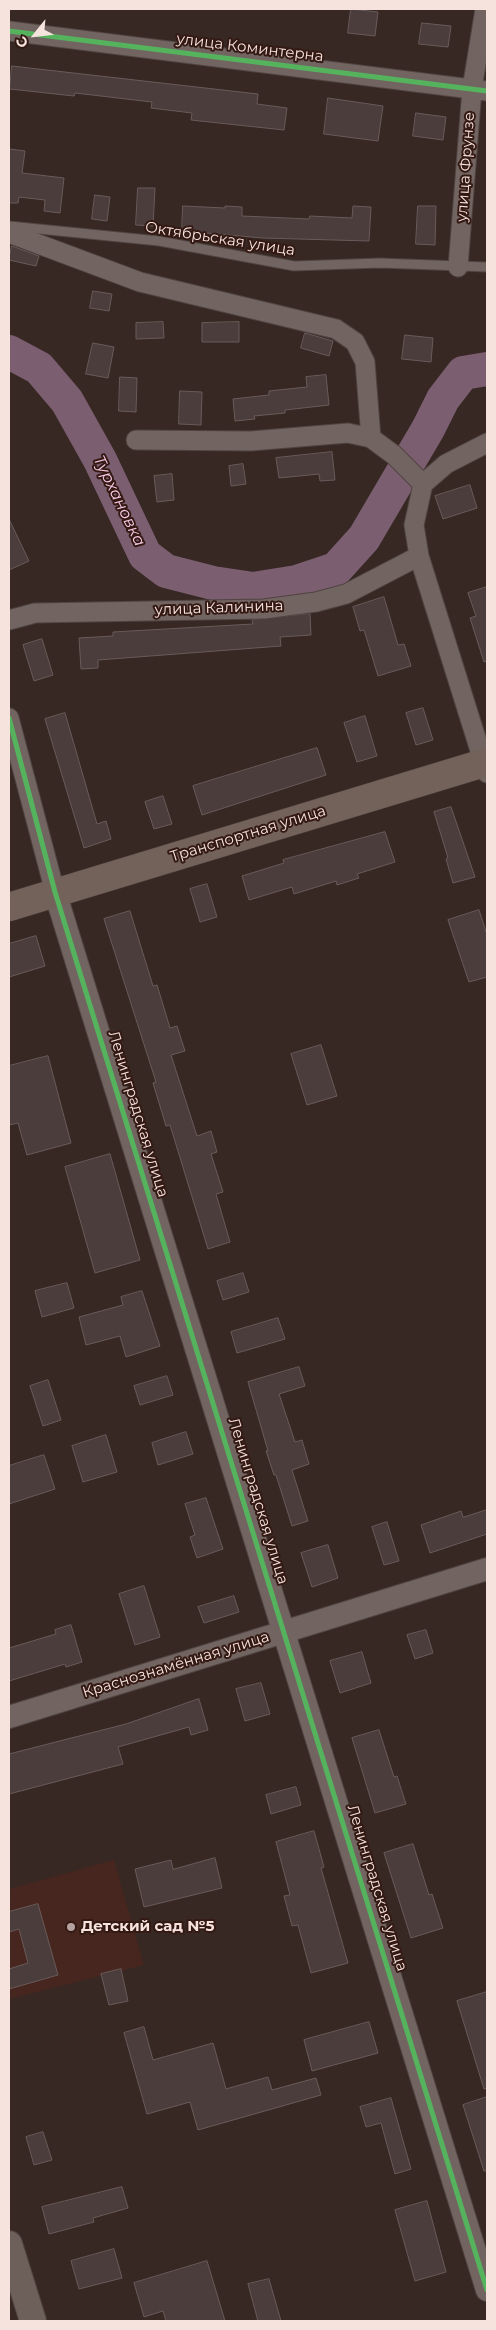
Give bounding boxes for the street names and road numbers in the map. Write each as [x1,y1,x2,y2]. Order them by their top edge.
street label: улица Коминтерна [176,30,324,66]
street label: улица Фрунзе [453,111,479,223]
street label: Октябрьская улица [144,218,296,260]
street label: улица Калинина [154,597,284,619]
street label: Транспортная улица [168,802,328,866]
street label: Ленинградская улица [104,1029,172,1199]
street label: Ленинградская улица [224,1416,292,1586]
street label: Краснознамённая улица [80,1628,272,1702]
street label: Ленинградская улица [343,1803,411,1973]

